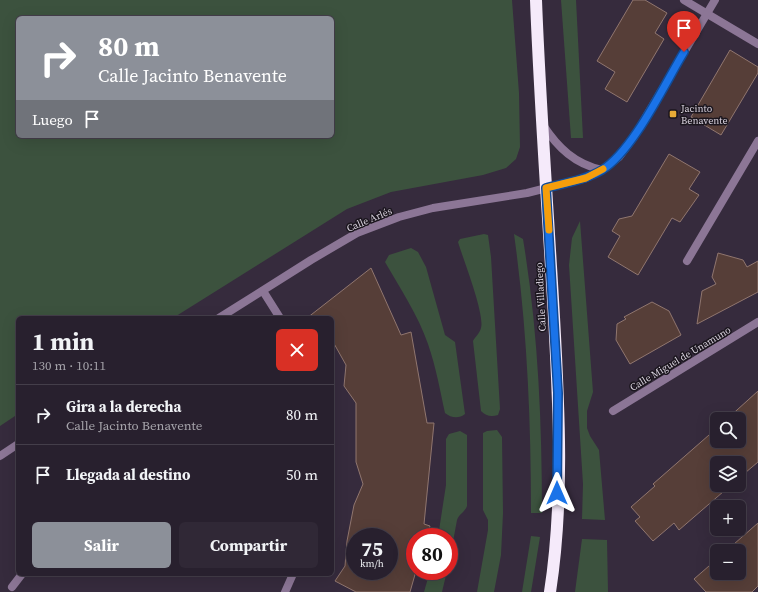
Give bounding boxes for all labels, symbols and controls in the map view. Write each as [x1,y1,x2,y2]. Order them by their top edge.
pin [667,11,701,52]
icon: arrive [673,17,695,39]
text: 80 m [98,27,160,65]
icon: right [32,32,84,84]
text: Calle Jacinto Benavente [98,63,287,88]
place label: Jacinto Benavente [680,102,728,127]
icon: arrive [81,108,103,130]
text: Luego [32,109,73,130]
marker: Jacinto Benavente [668,109,678,119]
street label: Calle Arlés [345,204,394,235]
street label: Calle Villadiego [532,262,549,332]
street label: Calle Miguel de Unamuno [627,323,734,394]
text: 1 min [32,325,94,358]
button: close [276,329,318,371]
text: 130 m · 10:11 [32,357,106,374]
text: Gira a la derecha [66,396,181,417]
icon: right [32,404,54,426]
text: 80 m [286,404,318,425]
map controls [710,412,746,580]
button: search [710,412,746,448]
text: Calle Jacinto Benavente [66,417,202,434]
button: layers [710,456,746,492]
icon: arrive [32,464,54,486]
text: Llegada al destino [66,464,191,485]
text: 50 m [286,464,318,485]
position arrow [536,472,578,514]
button: + [710,500,746,536]
button: Salir [32,522,171,568]
button: Compartir [179,522,318,568]
speed limit sign: 80 [406,528,458,580]
text: 75 [361,535,383,563]
button: − [710,544,746,580]
text: km/h [360,557,384,570]

